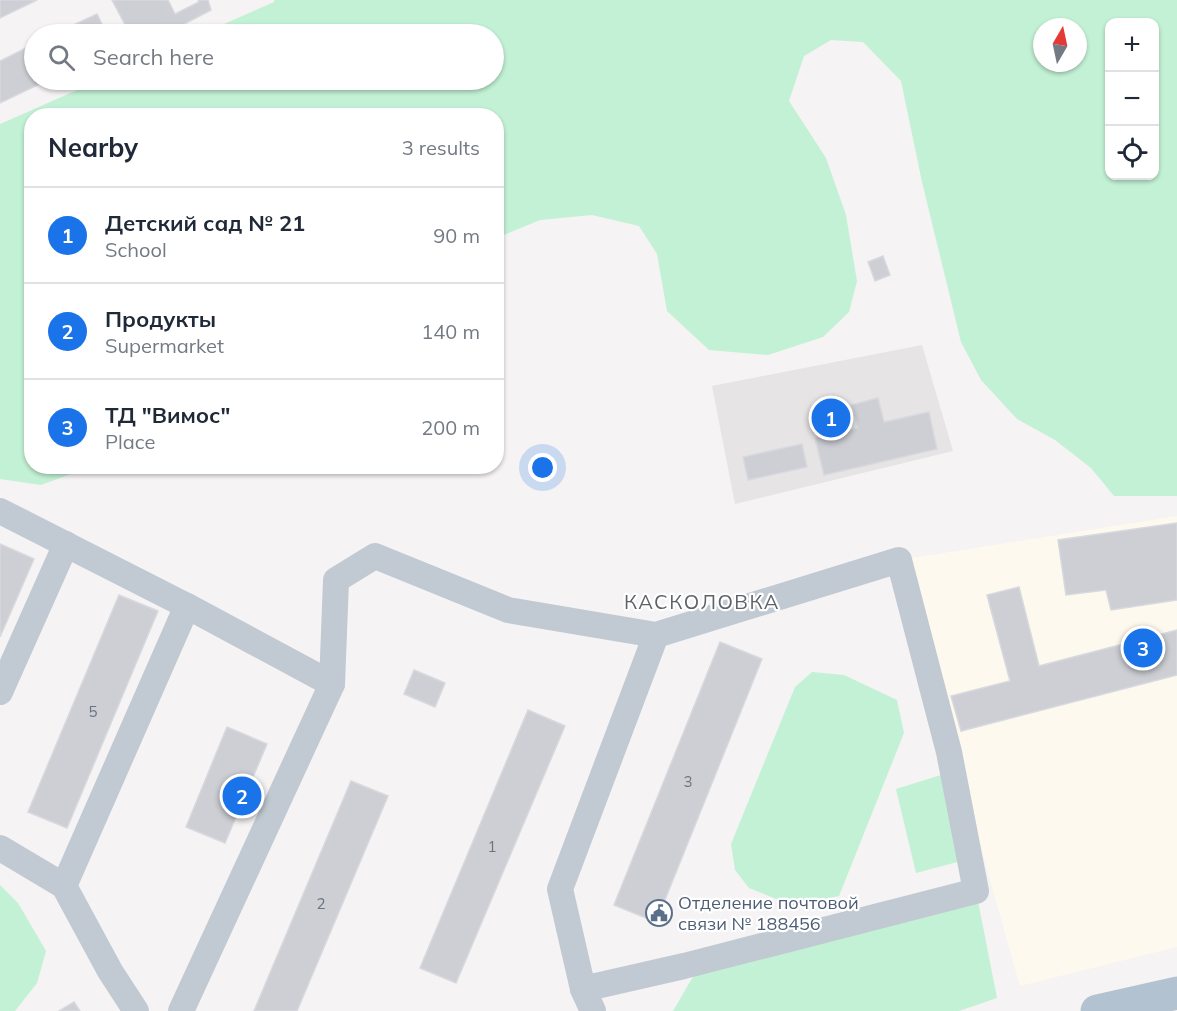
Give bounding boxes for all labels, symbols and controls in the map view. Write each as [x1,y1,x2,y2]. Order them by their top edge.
north arrow [1033,18,1087,72]
map controls [1105,18,1159,180]
button: + [1105,18,1159,72]
search box [24,24,504,90]
icon: search [45,41,78,74]
text: Search here [93,43,214,71]
button: − [1105,72,1159,126]
button: locate [1105,126,1159,180]
text: Nearby [48,131,138,164]
text: 3 results [402,135,480,160]
text: Детский сад № 21 [105,209,305,237]
text: 1 [62,223,74,248]
text: 90 m [433,223,480,248]
text: School [105,237,167,262]
text: Продукты [105,305,216,333]
text: 2 [62,319,74,344]
text: 140 m [421,319,480,344]
text: Supermarket [105,333,224,358]
pin: 1 [812,396,850,440]
text: ТД "Вимос" [105,401,230,429]
text: 3 [62,415,74,440]
text: 200 m [421,415,480,440]
text: Place [105,429,155,454]
your location [528,453,557,482]
district label: КАСКОЛОВКА [624,589,780,614]
pin: 3 [1124,626,1162,670]
house number: 5 [88,702,98,721]
house number: 3 [683,772,693,791]
pin: 2 [222,774,262,818]
house number: 1 [487,837,497,856]
place label: Отделение почтовой связи № 188456 [678,891,859,935]
house number: 2 [316,894,326,913]
public building icon: Отделение почтовой связи № 188456 [644,898,674,928]

